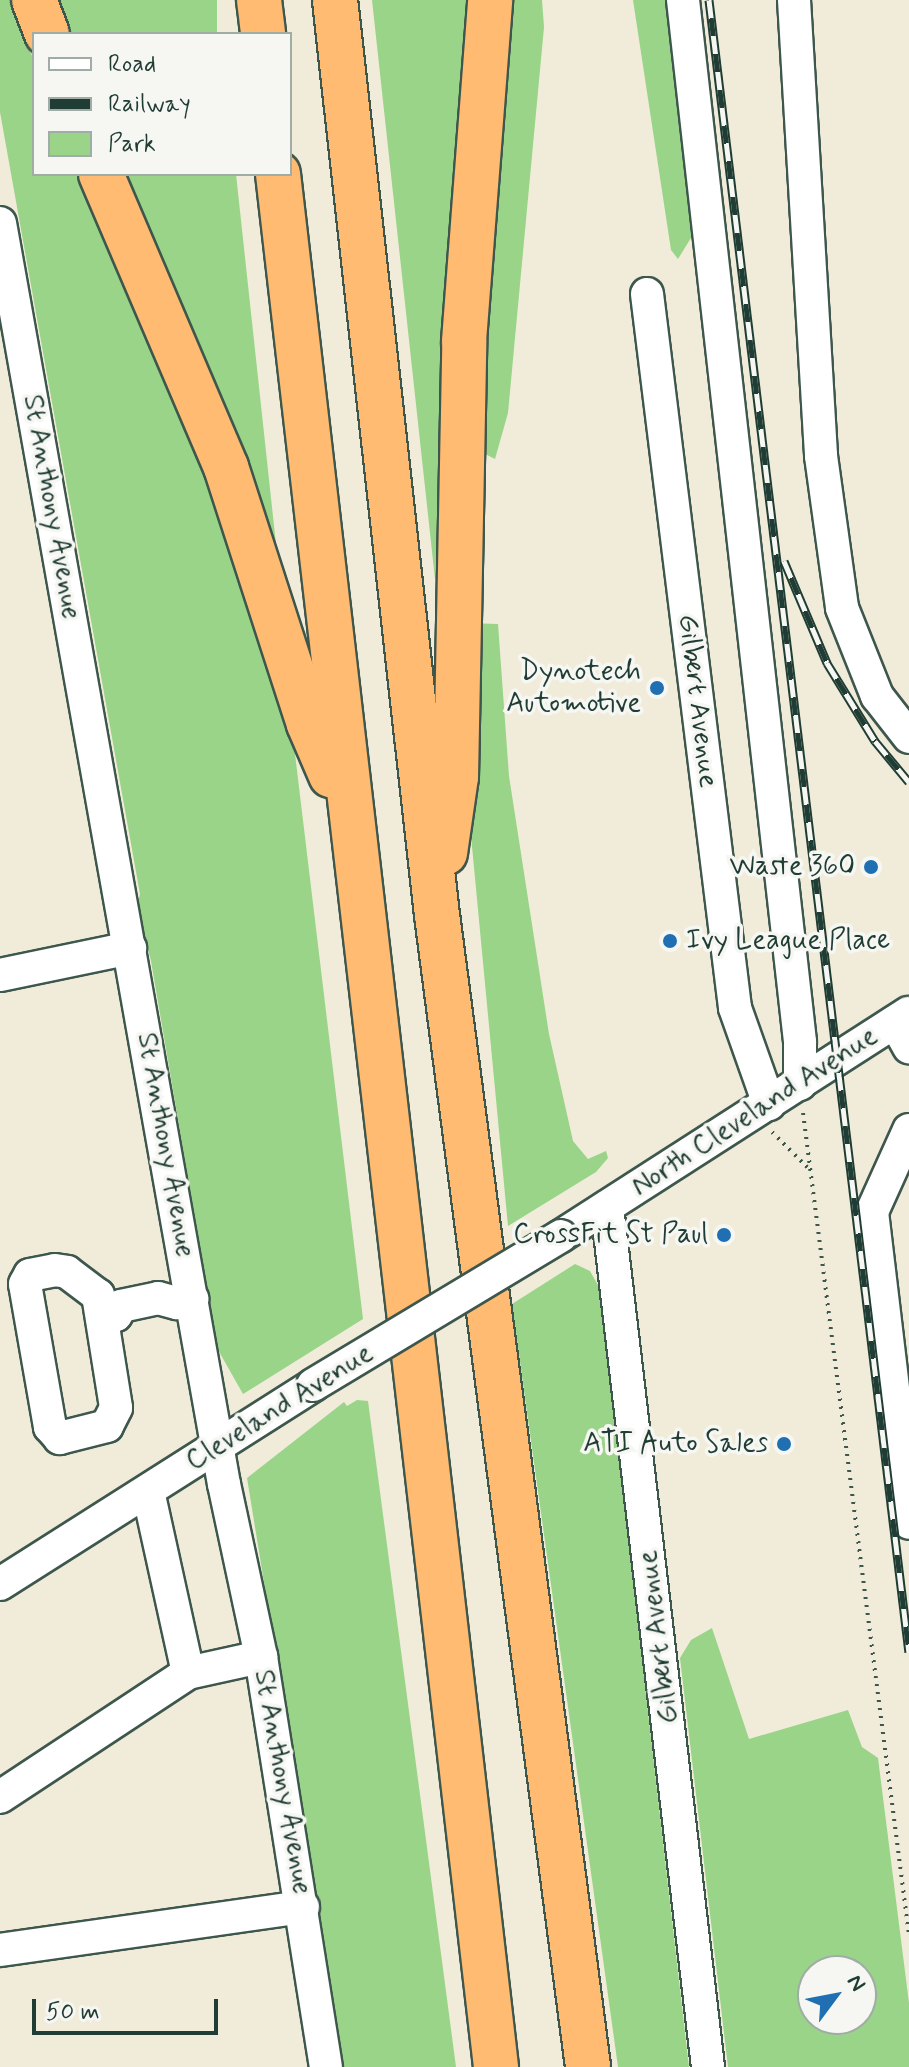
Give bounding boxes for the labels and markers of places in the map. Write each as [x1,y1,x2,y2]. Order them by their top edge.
place label: Dynotech Automotive [506,655,641,721]
marker: Dynotech Automotive [648,679,666,697]
place label: Waste 360 [730,850,855,884]
marker: Waste 360 [862,858,880,876]
place label: Ivy League Place [686,924,892,958]
marker: Ivy League Place [661,932,679,950]
place label: CrossFit St Paul [515,1218,708,1252]
marker: CrossFit St Paul [715,1226,733,1244]
place label: ATI Auto Sales [588,1427,768,1461]
marker: ATI Auto Sales [775,1435,793,1453]

